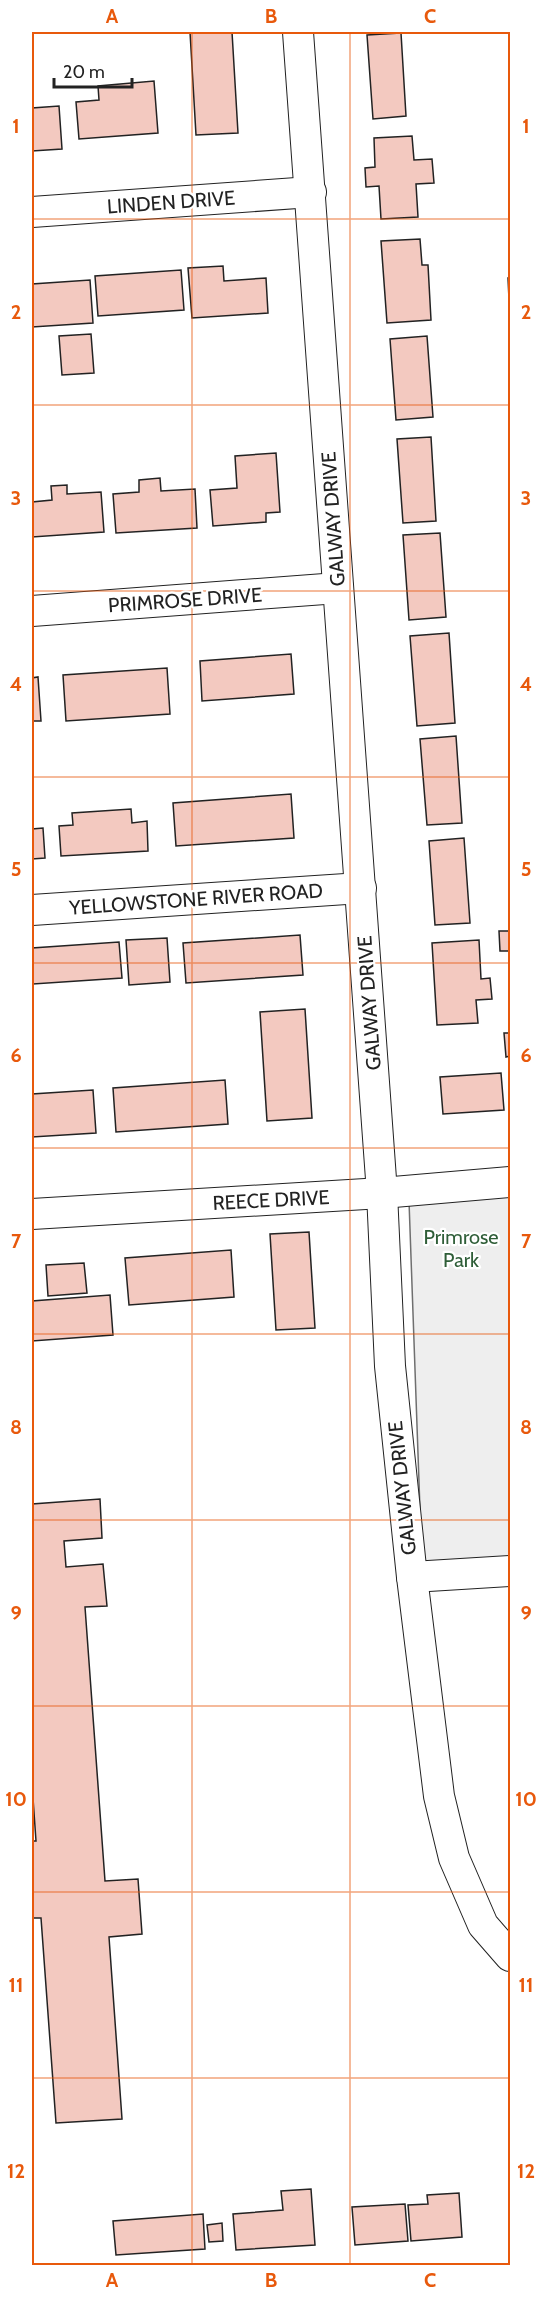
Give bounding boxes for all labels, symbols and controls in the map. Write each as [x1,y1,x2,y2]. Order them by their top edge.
text: A [106,4,119,28]
text: B [265,4,277,28]
text: C [424,4,436,28]
scale bar [54,51,132,89]
text: 20 m [63,61,105,83]
text: 1 [12,114,20,138]
text: 1 [522,114,530,138]
street label: LINDEN DRIVE [106,186,236,218]
text: 2 [11,300,21,324]
text: 2 [521,300,531,324]
street label: GALWAY DRIVE [316,451,350,587]
text: 3 [11,486,21,510]
text: 3 [521,486,531,510]
street label: PRIMROSE DRIVE [107,583,263,617]
text: 4 [10,672,22,696]
text: 4 [520,672,532,696]
text: 5 [11,857,21,881]
text: 5 [521,857,531,881]
street label: YELLOWSTONE RIVER ROAD [67,878,324,920]
street label: GALWAY DRIVE [352,935,386,1071]
text: 6 [10,1043,22,1067]
text: 6 [520,1043,532,1067]
street label: REECE DRIVE [212,1185,330,1215]
park label: Primrose Park [424,1225,498,1272]
text: 7 [11,1229,22,1253]
text: 7 [521,1229,532,1253]
text: 8 [10,1415,22,1439]
text: 8 [520,1415,532,1439]
street label: GALWAY DRIVE [383,1420,421,1556]
text: 9 [10,1601,22,1625]
text: 9 [520,1601,532,1625]
text: 10 [5,1787,27,1811]
text: 10 [515,1787,537,1811]
text: 11 [9,1973,23,1997]
text: 11 [519,1973,533,1997]
text: 12 [7,2159,25,2183]
text: 12 [517,2159,535,2183]
text: A [106,2268,119,2292]
text: B [265,2268,277,2292]
text: C [424,2268,436,2292]

